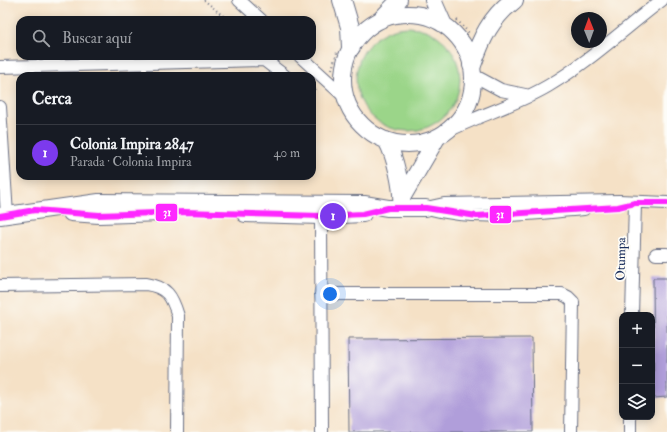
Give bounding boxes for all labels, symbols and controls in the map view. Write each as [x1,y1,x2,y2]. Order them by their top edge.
north arrow [571,12,607,48]
search box [16,16,316,60]
icon: search [30,27,52,49]
text: Buscar aquí [62,29,131,48]
text: Cerca [32,88,72,109]
text: Colonia Impira 2847 [70,135,194,154]
text: 1 [43,145,47,161]
text: 40 m [274,145,300,161]
text: Parada · Colonia Impira [70,154,192,170]
pin: 1 [320,201,346,231]
line badge: 31 [155,203,178,222]
line badge: 31 [489,205,512,224]
text: 31 [163,206,171,219]
text: 31 [496,208,504,221]
street label: Otumpa [613,236,630,281]
your location [320,284,340,304]
map controls [619,312,655,420]
button: + [619,312,655,348]
button: − [619,348,655,384]
button: layers [619,384,655,420]

